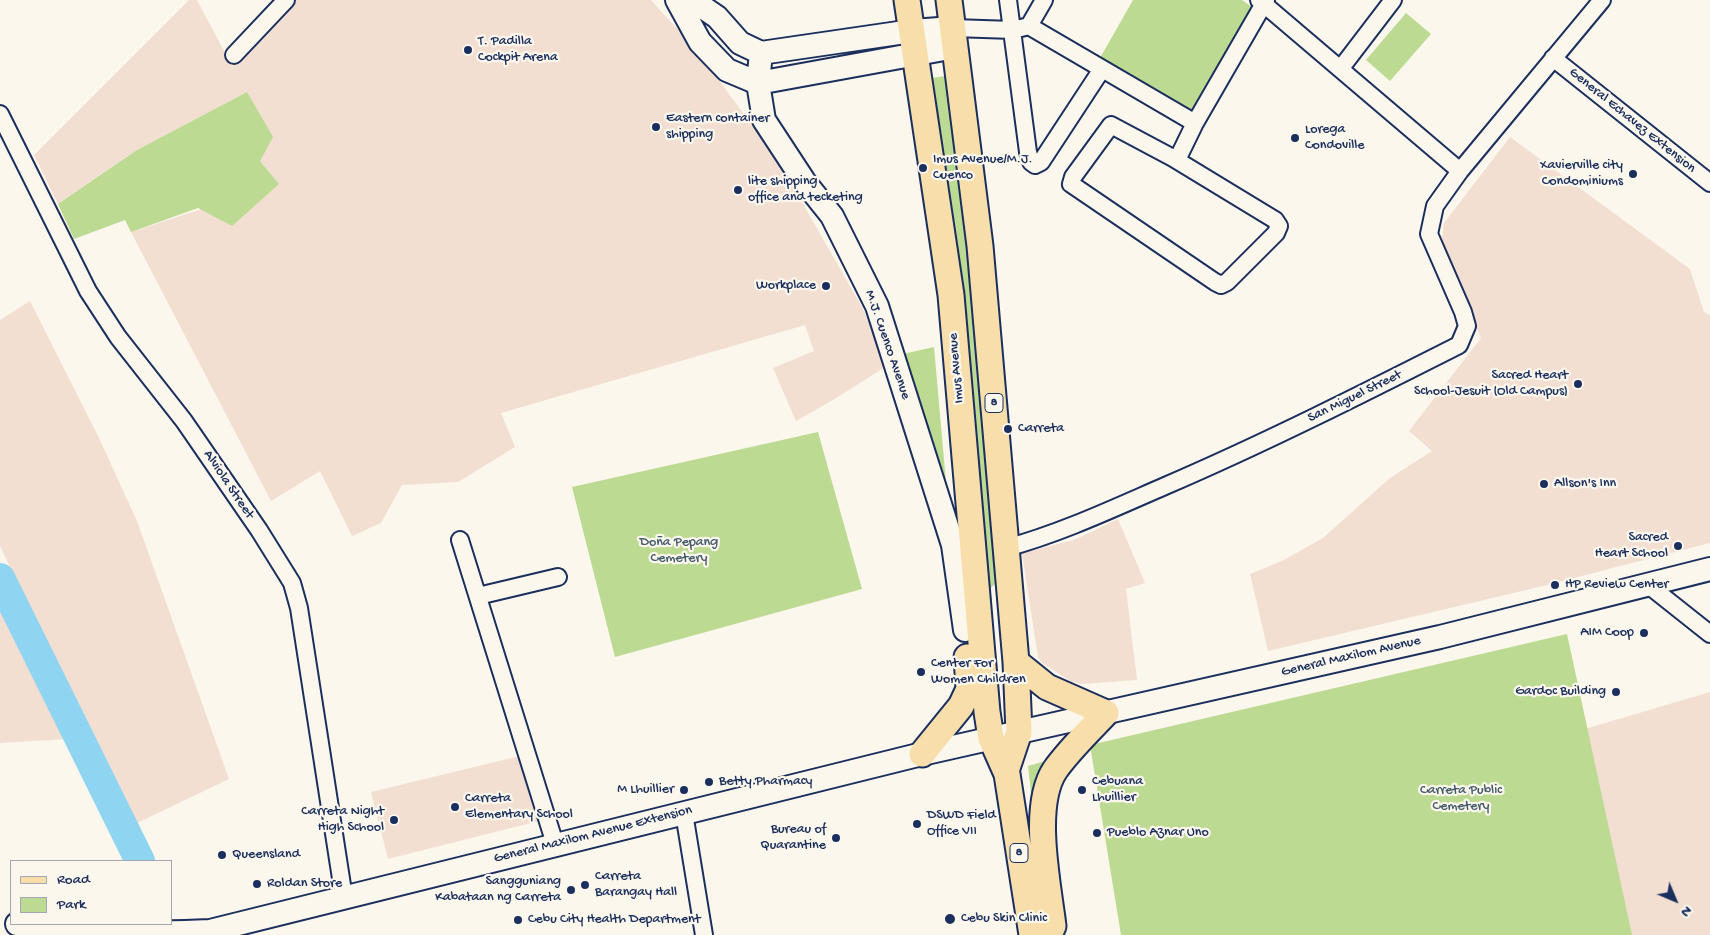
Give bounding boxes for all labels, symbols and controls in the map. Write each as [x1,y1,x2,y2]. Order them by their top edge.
place label: T. Padilla Cockpit Arena [478,34,558,66]
marker: T. Padilla Cockpit Arena [462,44,474,56]
street label: General Echavez Extension [1565,65,1699,177]
place label: Eastern container shipping [666,111,770,144]
marker: Eastern container shipping [650,121,662,133]
place label: Lorega Condoville [1305,122,1365,154]
marker: Lorega Condoville [1289,132,1301,144]
place label: Imus Avenue/M.J. Cuenco [933,152,1033,184]
place label: Xavierville city Condominiums [1540,158,1623,190]
marker: Imus Avenue/M.J. Cuenco [917,162,929,174]
marker: Xavierville city Condominiums [1627,168,1639,180]
place label: lite shipping office and tecketing [748,174,863,206]
marker: lite shipping office and tecketing [732,184,744,196]
place label: Workplace [756,278,816,294]
marker: Workplace [820,280,832,292]
street label: M.J. Cuenco Avenue [860,288,914,402]
street label: Imus Avenue [946,332,968,404]
street label: San Miguel Street [1305,367,1405,427]
place label: Sacred Heart School-Jesuit (Old Campus) [1414,368,1568,401]
marker: Sacred Heart School-Jesuit (Old Campus) [1572,378,1584,390]
road number: 8 [985,393,1003,412]
place label: Carreta [1018,421,1064,437]
marker: Carreta [1002,423,1014,435]
street label: Alviola Street [199,447,257,523]
place label: Allson's Inn [1554,476,1616,492]
marker: Allson's Inn [1538,478,1550,490]
place label: Sacred Heart School [1595,530,1668,562]
park label: Doña Pepang Cemetery [640,535,718,568]
marker: Sacred Heart School [1672,540,1684,552]
place label: HP Review Center [1565,577,1669,593]
marker: HP Review Center [1549,579,1561,591]
place label: AIM Coop [1580,625,1634,641]
marker: AIM Coop [1638,627,1650,639]
street label: General Maxilom Avenue [1280,633,1422,681]
place label: Center For Women Children [931,656,1026,689]
marker: Center For Women Children [915,666,927,678]
place label: Gardoc Building [1515,684,1606,700]
marker: Gardoc Building [1610,686,1622,698]
place label: Betty Pharmacy [719,774,812,790]
place label: Cebuana Lhuillier [1092,774,1143,806]
marker: Betty Pharmacy [703,776,715,788]
place label: M Lhuillier [617,782,674,798]
park label: Carreta Public Cemetery [1420,783,1502,816]
marker: M Lhuillier [678,784,690,796]
marker: Cebuana Lhuillier [1076,784,1088,796]
place label: Carreta Elementary School [465,791,573,824]
marker: Carreta Elementary School [449,801,461,813]
street label: General Maxilom Avenue Extension [492,802,694,868]
place label: Carreta Night High School [301,804,384,836]
place label: DSWD Field Office VII [927,808,996,840]
marker: Carreta Night High School [388,814,400,826]
marker: DSWD Field Office VII [911,818,923,830]
place label: Bureau of Quarantine [760,822,826,854]
place label: Pueblo Aznar Uno [1107,825,1209,841]
marker: Pueblo Aznar Uno [1091,827,1103,839]
marker: Bureau of Quarantine [830,832,842,844]
road number: 8 [1010,844,1028,862]
place label: Queensland [232,847,300,863]
marker: Queensland [216,849,228,861]
legend [10,860,172,925]
place label: Carreta Barangay Hall [595,869,677,902]
text: Road [57,871,90,889]
place label: Sangguniang Kabataan ng Carreta [435,874,561,906]
north arrow [1650,875,1700,925]
place label: Roldan Store [267,876,342,892]
marker: Roldan Store [251,878,263,890]
marker: Carreta Barangay Hall [579,879,591,891]
marker: Sangguniang Kabataan ng Carreta [565,884,577,896]
text: Park [57,896,86,914]
text: N [1677,902,1695,920]
place label: Cebu Skin Clinic [961,911,1047,927]
place label: Cebu City Health Department [528,912,700,928]
marker: Cebu Skin Clinic [943,912,957,926]
marker: Cebu City Health Department [512,914,524,926]

